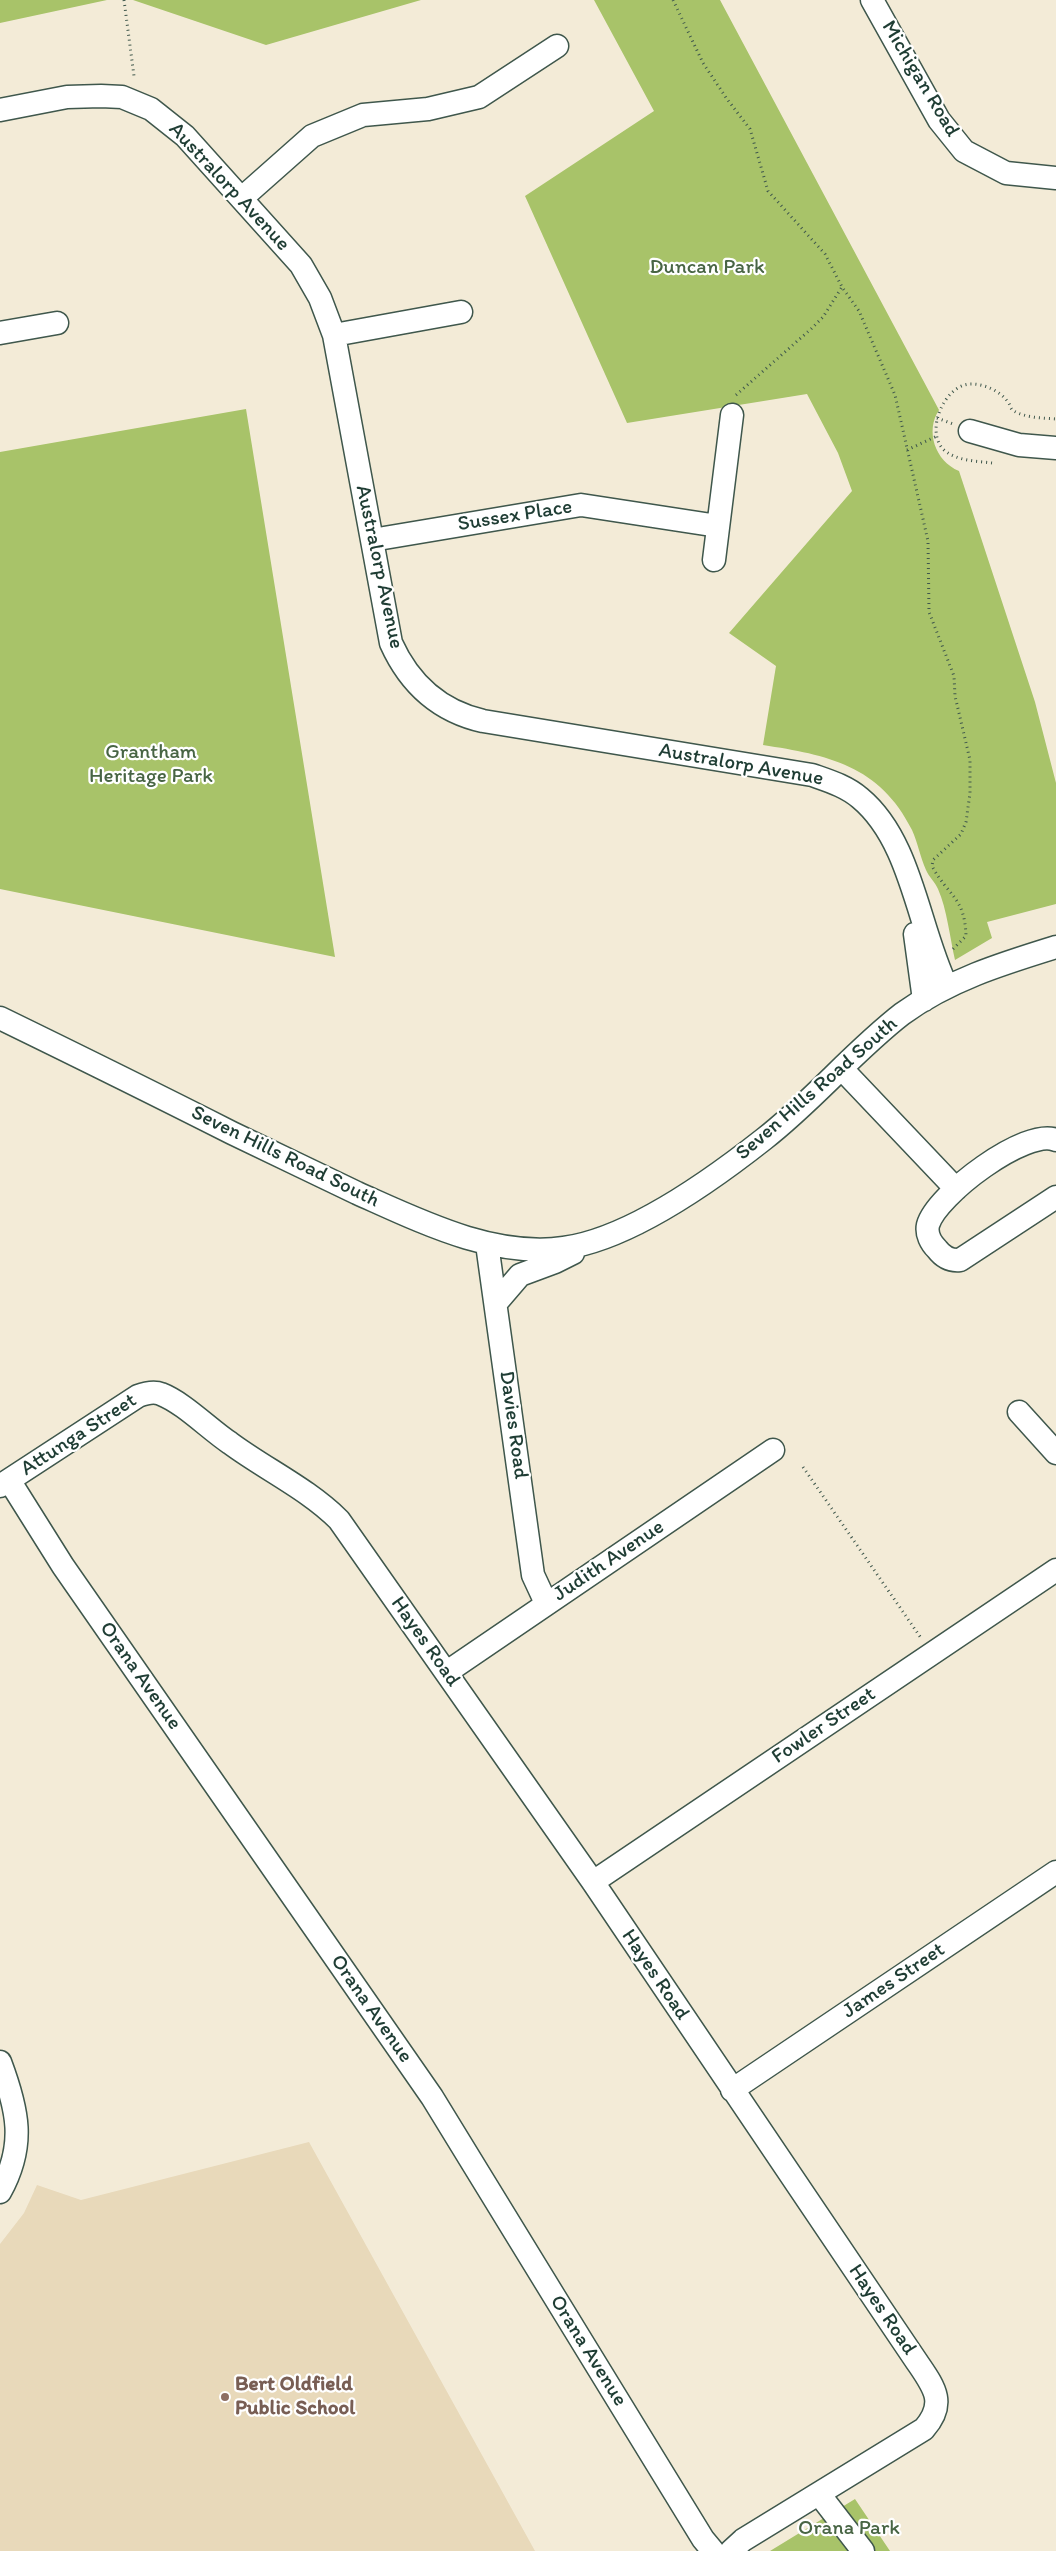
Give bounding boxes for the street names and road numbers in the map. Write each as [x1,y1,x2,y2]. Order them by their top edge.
street label: Michigan Road [875,16,965,142]
street label: Australorp Avenue [163,117,295,257]
street label: Australorp Avenue [349,483,409,651]
street label: Sussex Place [456,495,574,537]
street label: Australorp Avenue [657,738,825,792]
street label: Seven Hills Road South [731,1012,903,1166]
street label: Seven Hills Road South [187,1101,383,1213]
street label: Davies Road [493,1369,533,1481]
street label: Attunga Street [16,1388,142,1482]
street label: Judith Avenue [549,1515,669,1607]
street label: Hayes Road [385,1592,465,1692]
street label: Orana Avenue [93,1617,187,1735]
street label: Fowler Street [767,1682,881,1770]
street label: Hayes Road [615,1925,695,2025]
street label: James Street [838,1938,950,2024]
street label: Orana Avenue [324,1950,418,2068]
street label: Hayes Road [842,2260,922,2360]
street label: Orana Avenue [544,2291,632,2411]

